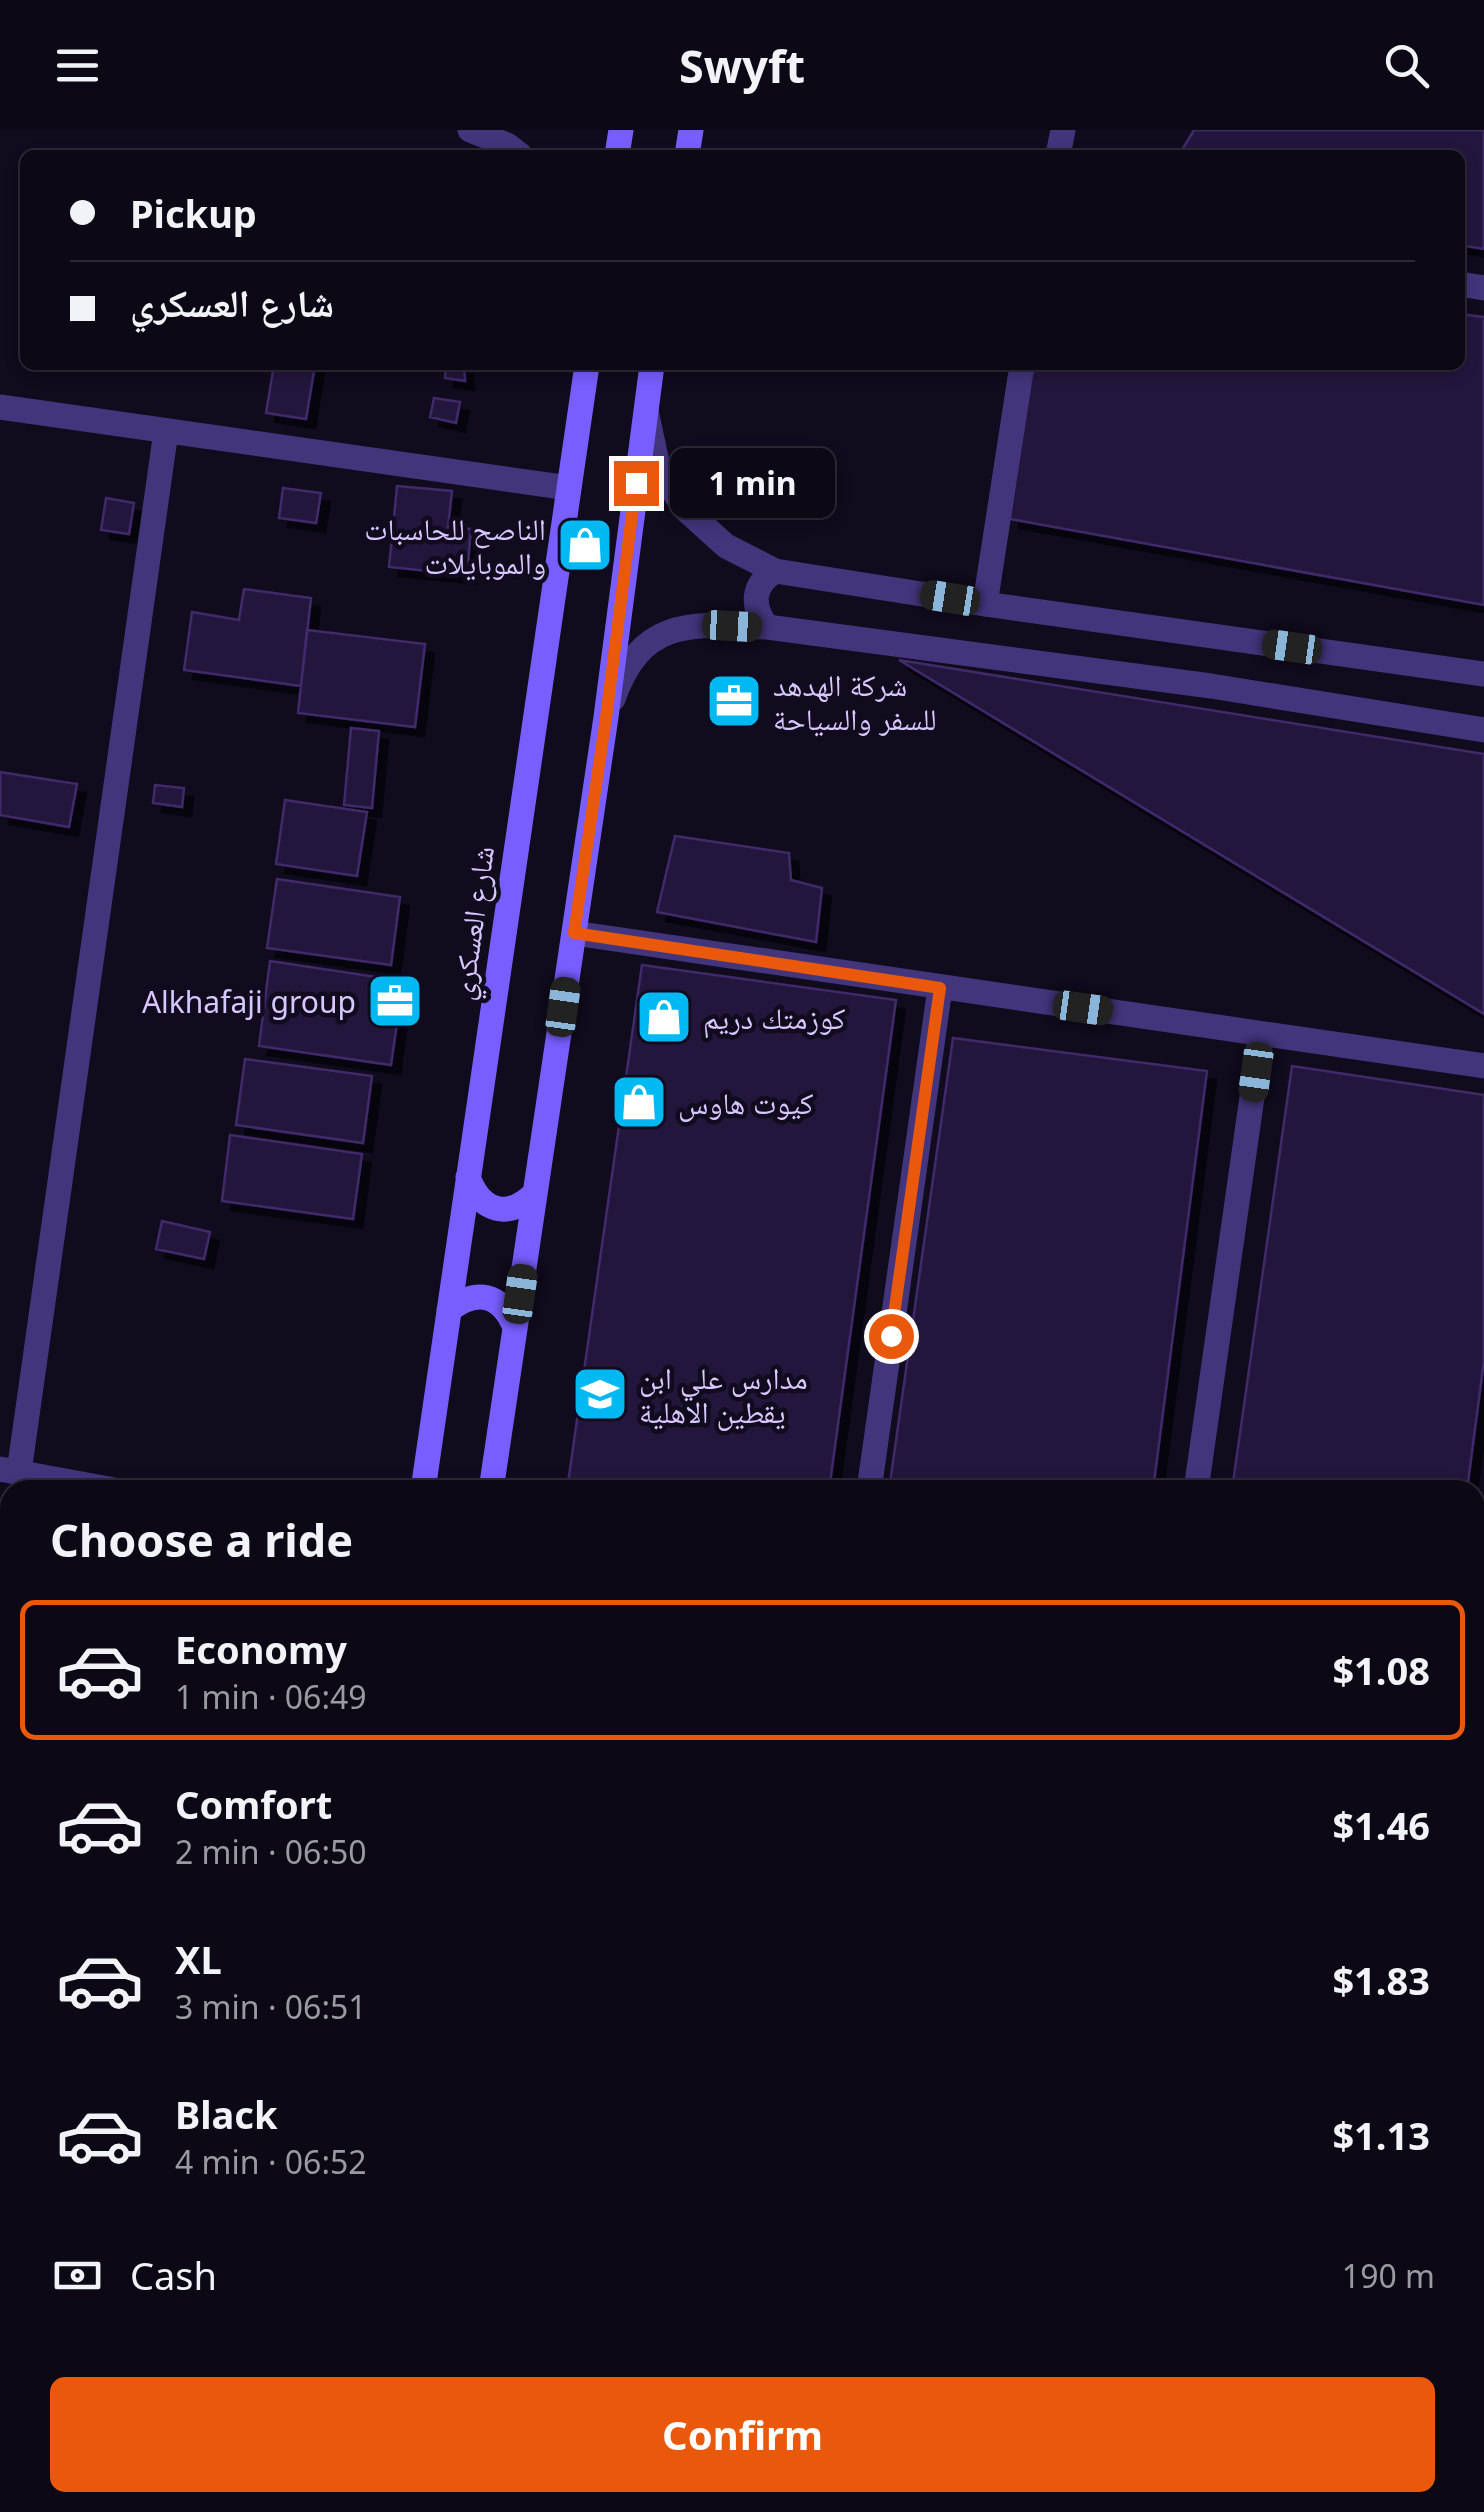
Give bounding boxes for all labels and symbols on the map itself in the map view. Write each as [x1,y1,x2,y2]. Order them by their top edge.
callout: 1 min [671,448,836,518]
route end [614,461,659,506]
place label: الناصح للحاسبات والموبايلات [364,508,546,583]
shop icon: الناصح للحاسبات والموبايلات [555,515,615,575]
car [918,578,982,618]
car [701,609,763,643]
car [1260,628,1324,666]
place label: شركة الهدهد للسفر والسياحة [773,664,937,739]
office icon: شركة الهدهد للسفر والسياحة [704,671,764,731]
street label: شارع العسكري [441,843,508,1003]
office icon: Alkhafaji group [365,971,425,1031]
car [544,975,582,1039]
place label: Alkhafaji group [142,981,356,1022]
shop icon: كوزمتك دريم [634,987,694,1047]
car [1051,989,1115,1027]
place label: كوزمتك دريم [703,997,846,1039]
car [1237,1040,1275,1104]
shop icon: كيوت هاوس [609,1072,669,1132]
place label: كيوت هاوس [678,1082,814,1123]
car [501,1262,539,1326]
route start [869,1314,914,1359]
place label: مدارس علي ابن يقطين الاهلية [639,1357,808,1432]
school or university icon: مدارس علي ابن يقطين الاهلية [570,1364,630,1424]

